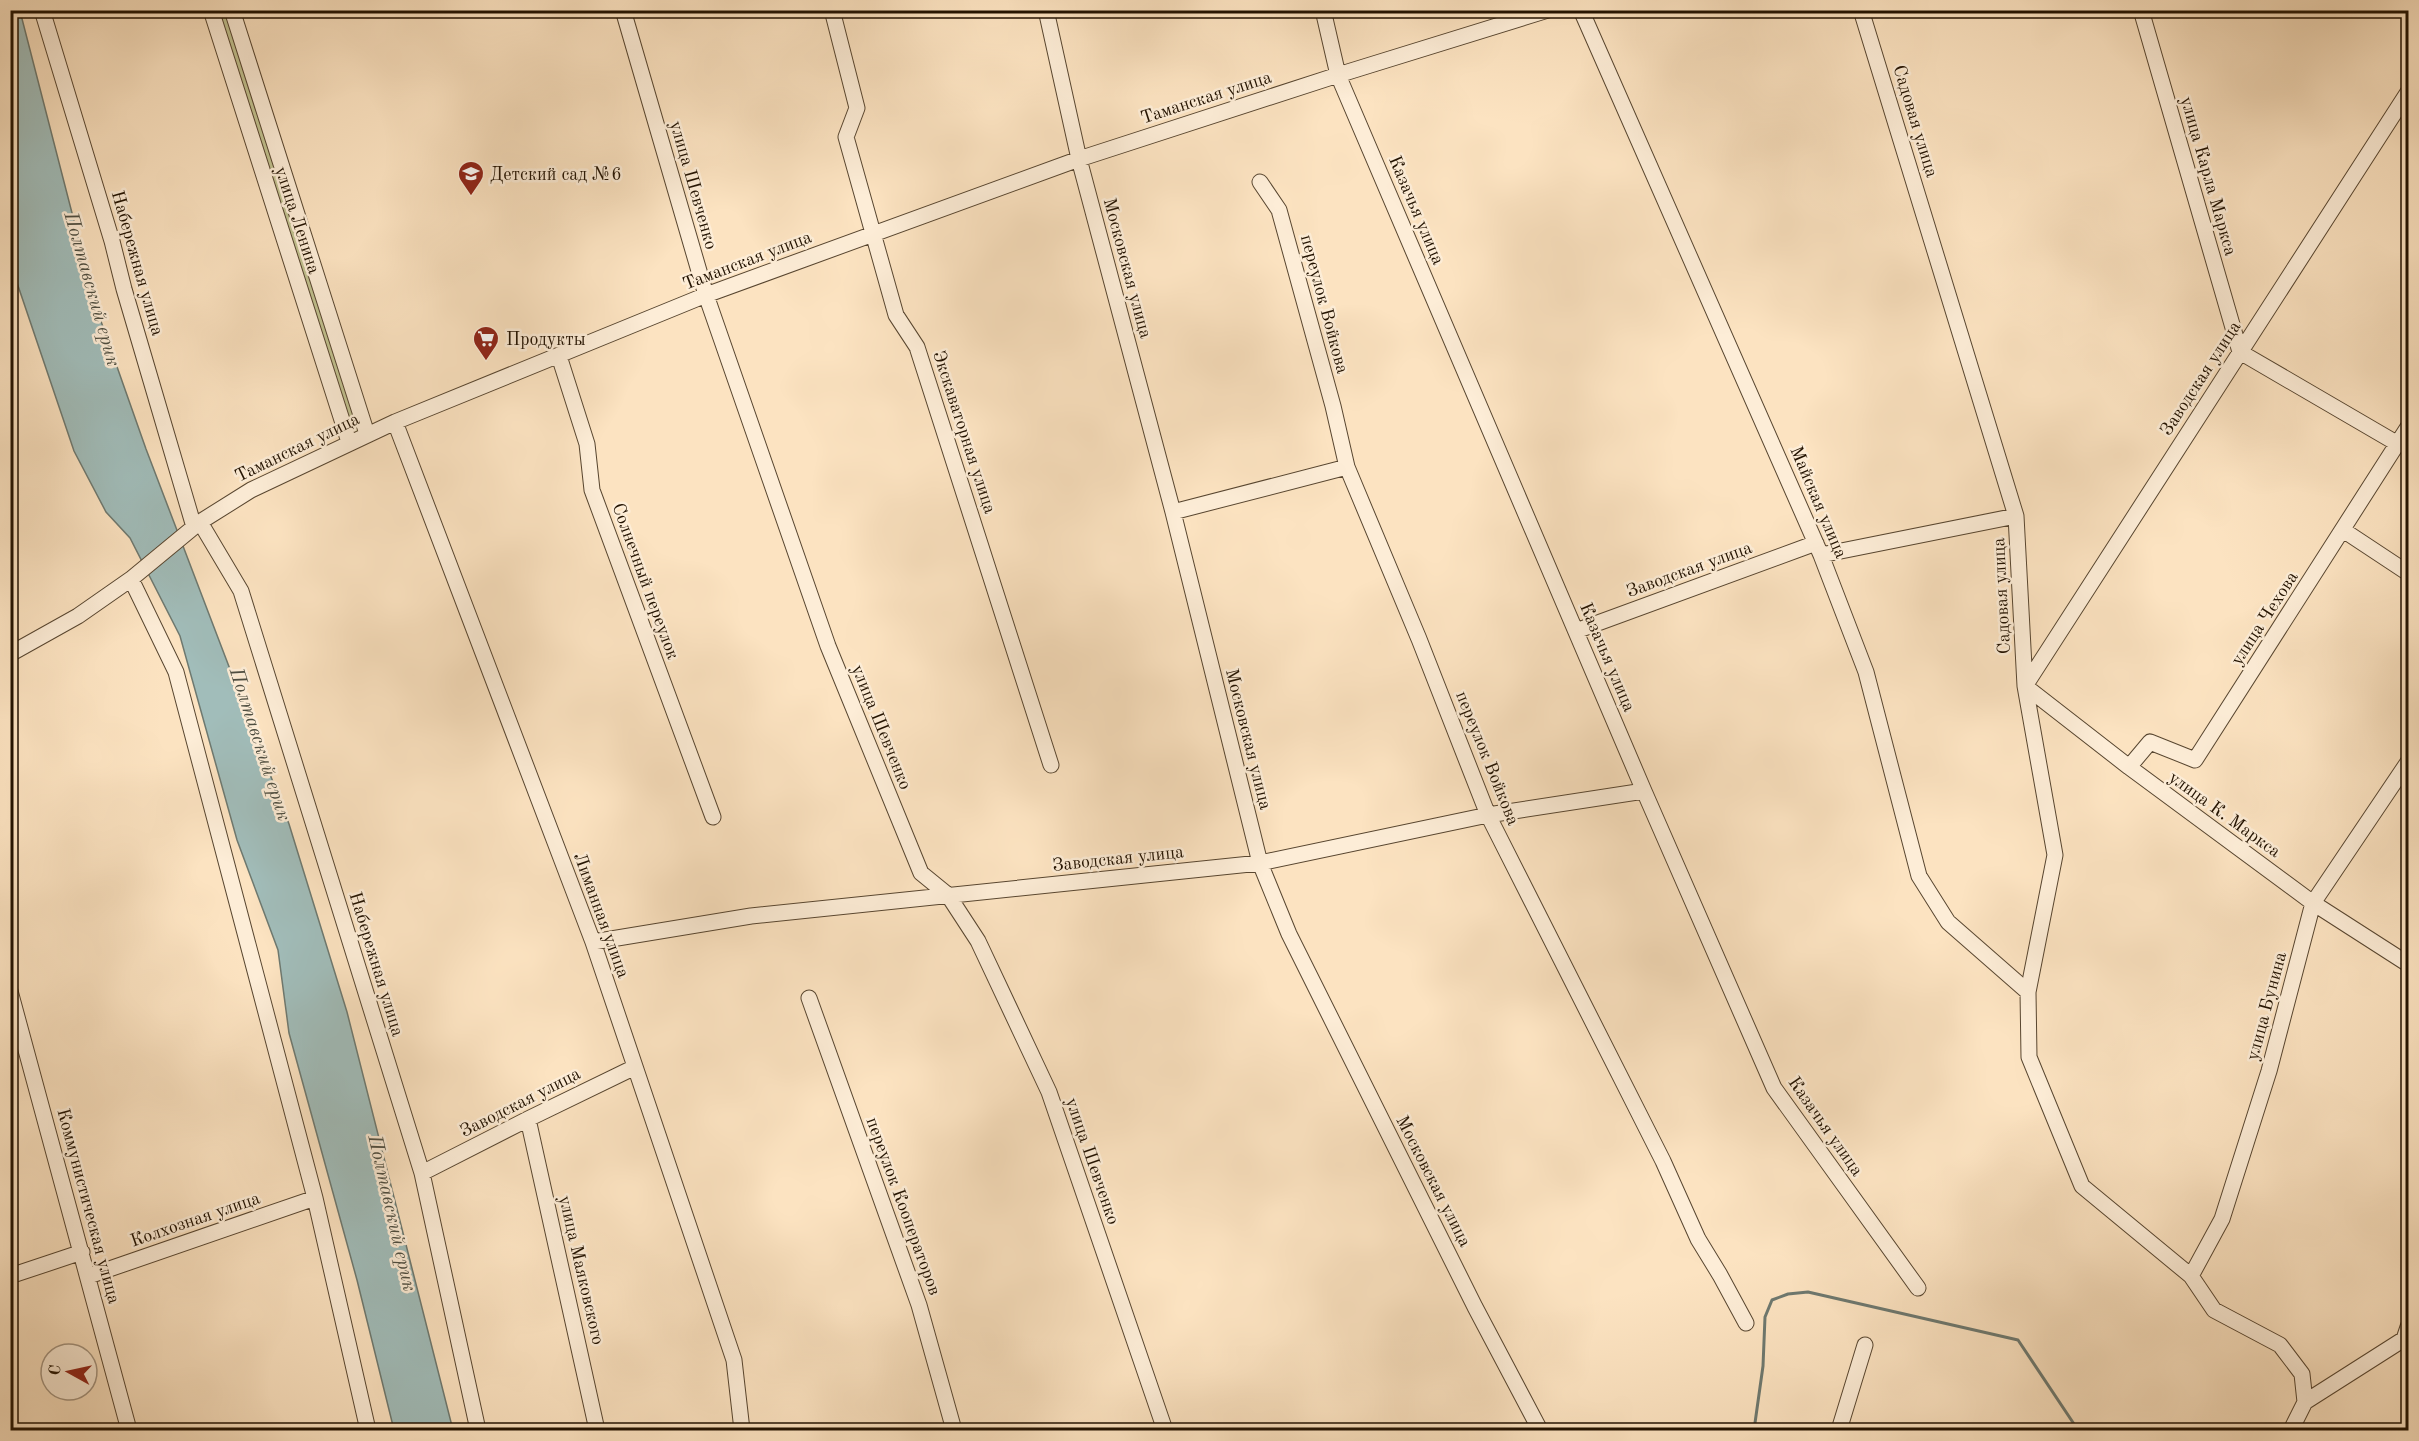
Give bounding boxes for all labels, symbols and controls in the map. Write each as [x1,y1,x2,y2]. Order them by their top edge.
street label: Садовая улица [1889,63,1941,180]
street label: Таманская улица [1139,68,1274,128]
street label: улица Карла Маркса [2177,95,2239,258]
street label: улица Шевченко [666,119,720,252]
street label: Казачья улица [1385,153,1447,268]
school or university icon: Детский сад №6 [456,159,486,197]
street label: улица Ленина [271,164,323,276]
place label: Детский сад №6 [490,166,622,184]
street label: Набережная улица [108,189,166,338]
street label: Московская улица [1100,196,1154,341]
water label: Полтавский ерик [59,209,123,369]
street label: Таманская улица [681,228,814,294]
street label: переулок Войкова [1297,233,1351,376]
street label: Заводская улица [2157,318,2244,439]
supermarket icon: Продукты [471,324,501,362]
place label: Продукты [506,331,586,349]
street label: Экскаваторная улица [929,349,999,516]
street label: Таманская улица [232,410,363,486]
street label: Майская улица [1786,444,1850,561]
street label: Солнечный переулок [608,501,682,662]
street label: Садовая улица [1990,537,2014,655]
street label: Заводская улица [1624,539,1755,601]
street label: улица Чехова [2228,568,2302,669]
street label: Казачья улица [1576,600,1638,715]
street label: улица Шевченко [848,662,914,792]
water label: Полтавский ерик [225,664,293,824]
street label: Московская улица [1222,667,1274,812]
street label: переулок Войкова [1452,689,1522,828]
street label: улица К. Маркса [2165,768,2284,861]
street label: Заводская улица [1051,843,1185,875]
street label: Лиманная улица [570,850,632,981]
street label: Набережная улица [346,890,407,1039]
street label: улица Бунина [2244,950,2290,1063]
street label: Заводская улица [457,1065,584,1141]
street label: Казачья улица [1784,1074,1866,1180]
street label: улица Шевченко [1062,1096,1122,1227]
street label: Коммунистическая улица [53,1107,123,1306]
street label: Московская улица [1392,1113,1474,1250]
street label: переулок Кооператоров [862,1115,944,1298]
water label: Полтавский ерик [363,1132,419,1294]
street label: Колхозная улица [128,1189,263,1251]
street label: улица Маяковского [555,1194,607,1347]
north arrow [39,1342,99,1402]
text: С [47,1364,65,1377]

